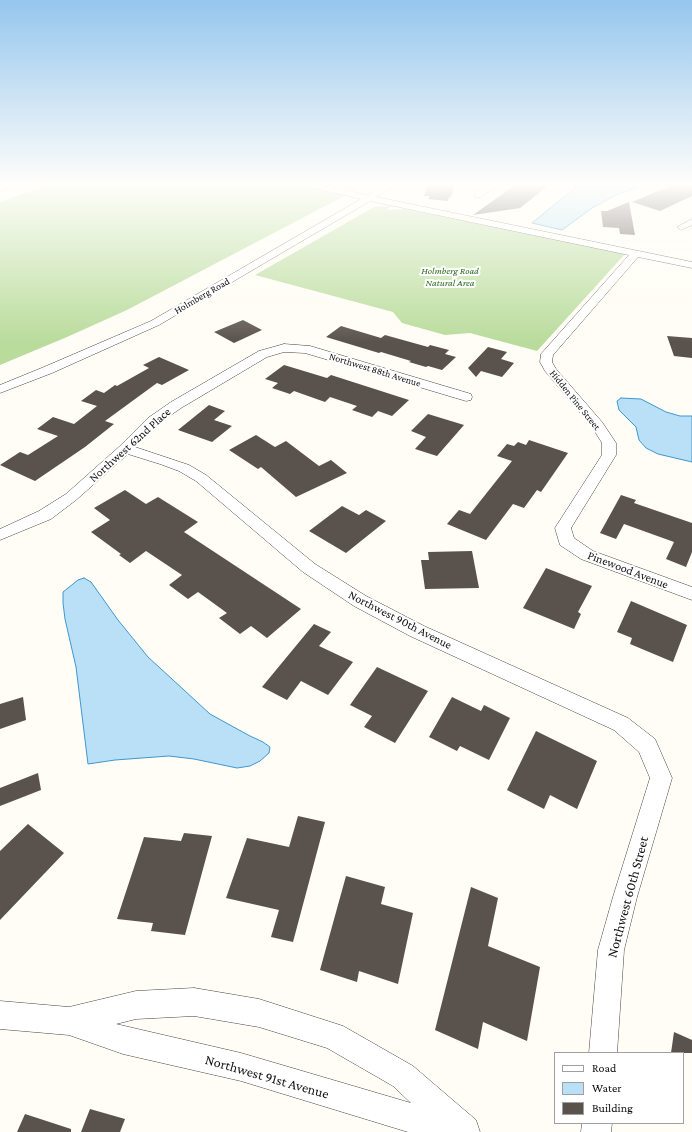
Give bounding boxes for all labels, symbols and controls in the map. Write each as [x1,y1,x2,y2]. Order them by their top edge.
park label: Holmberg Road Natural Area [421,265,479,288]
street label: Holmberg Road [172,275,232,317]
street label: Northwest 88th Avenue [328,350,422,390]
street label: Hidden Pine Street [547,367,603,433]
street label: Northwest 62nd Place [86,405,174,485]
street label: Pinewood Avenue [586,548,670,592]
street label: Northwest 90th Avenue [346,588,454,652]
street label: Northwest 60th Street [604,835,652,959]
street label: Northwest 91st Avenue [203,1051,331,1103]
legend [554,1052,684,1124]
text: Road [592,1061,616,1075]
text: Water [592,1081,621,1095]
text: Building [592,1101,633,1115]

